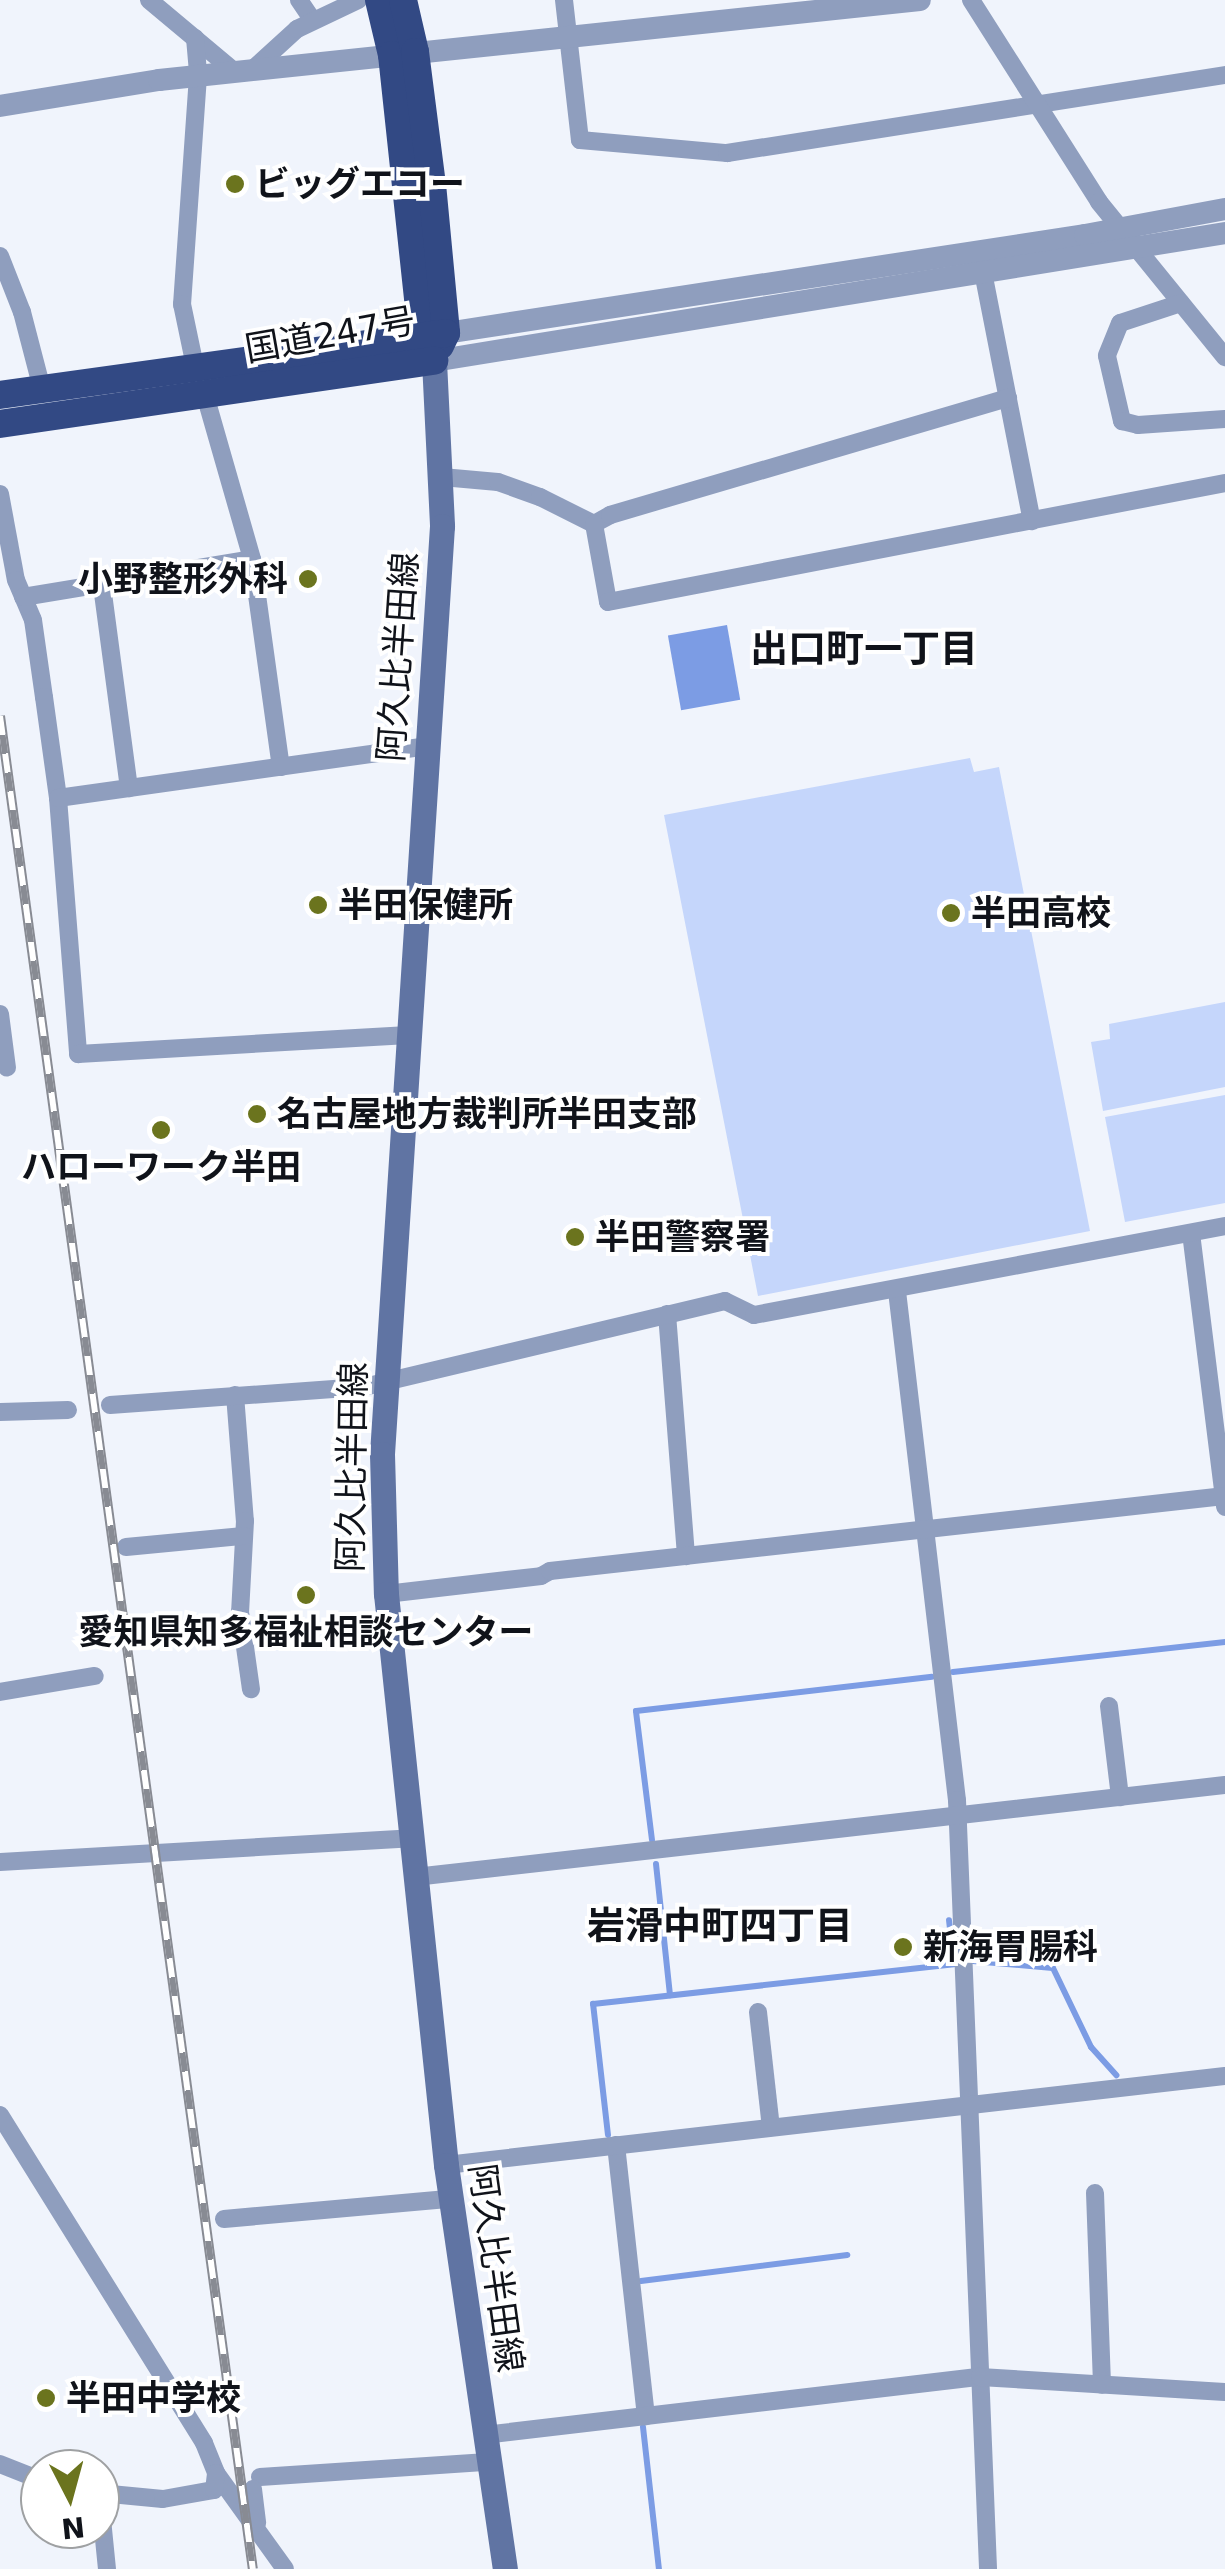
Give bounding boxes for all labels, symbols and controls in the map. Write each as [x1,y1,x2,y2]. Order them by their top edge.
place label: ビッグエコー [255,163,465,205]
marker: ビッグエコー [224,173,246,195]
street label: 国道247号 [242,299,418,371]
street label: 阿久比半田線 [370,551,426,763]
place label: 小野整形外科 [78,558,288,600]
marker: 小野整形外科 [297,568,319,590]
district label: 出口町一丁目 [750,627,978,673]
place label: 半田保健所 [338,884,513,926]
place label: 半田高校 [971,892,1111,934]
marker: 半田保健所 [307,894,329,916]
marker: 半田高校 [940,902,962,924]
place label: 名古屋地方裁判所半田支部 [277,1093,697,1135]
marker: 名古屋地方裁判所半田支部 [246,1103,268,1125]
marker: ハローワーク半田 [150,1119,172,1141]
place label: ハローワーク半田 [21,1146,301,1188]
place label: 半田警察署 [595,1216,770,1258]
marker: 半田警察署 [564,1226,586,1248]
street label: 阿久比半田線 [329,1362,375,1572]
marker: 愛知県知多福祉相談センター [295,1584,317,1606]
place label: 愛知県知多福祉相談センター [79,1611,533,1653]
district label: 岩滑中町四丁目 [587,1904,853,1950]
place label: 新海胃腸科 [923,1926,1098,1968]
marker: 新海胃腸科 [892,1936,914,1958]
street label: 阿久比半田線 [461,2161,531,2375]
place label: 半田中学校 [66,2377,241,2419]
marker: 半田中学校 [35,2387,57,2409]
north arrow [20,2449,120,2549]
text: N [60,2510,86,2545]

